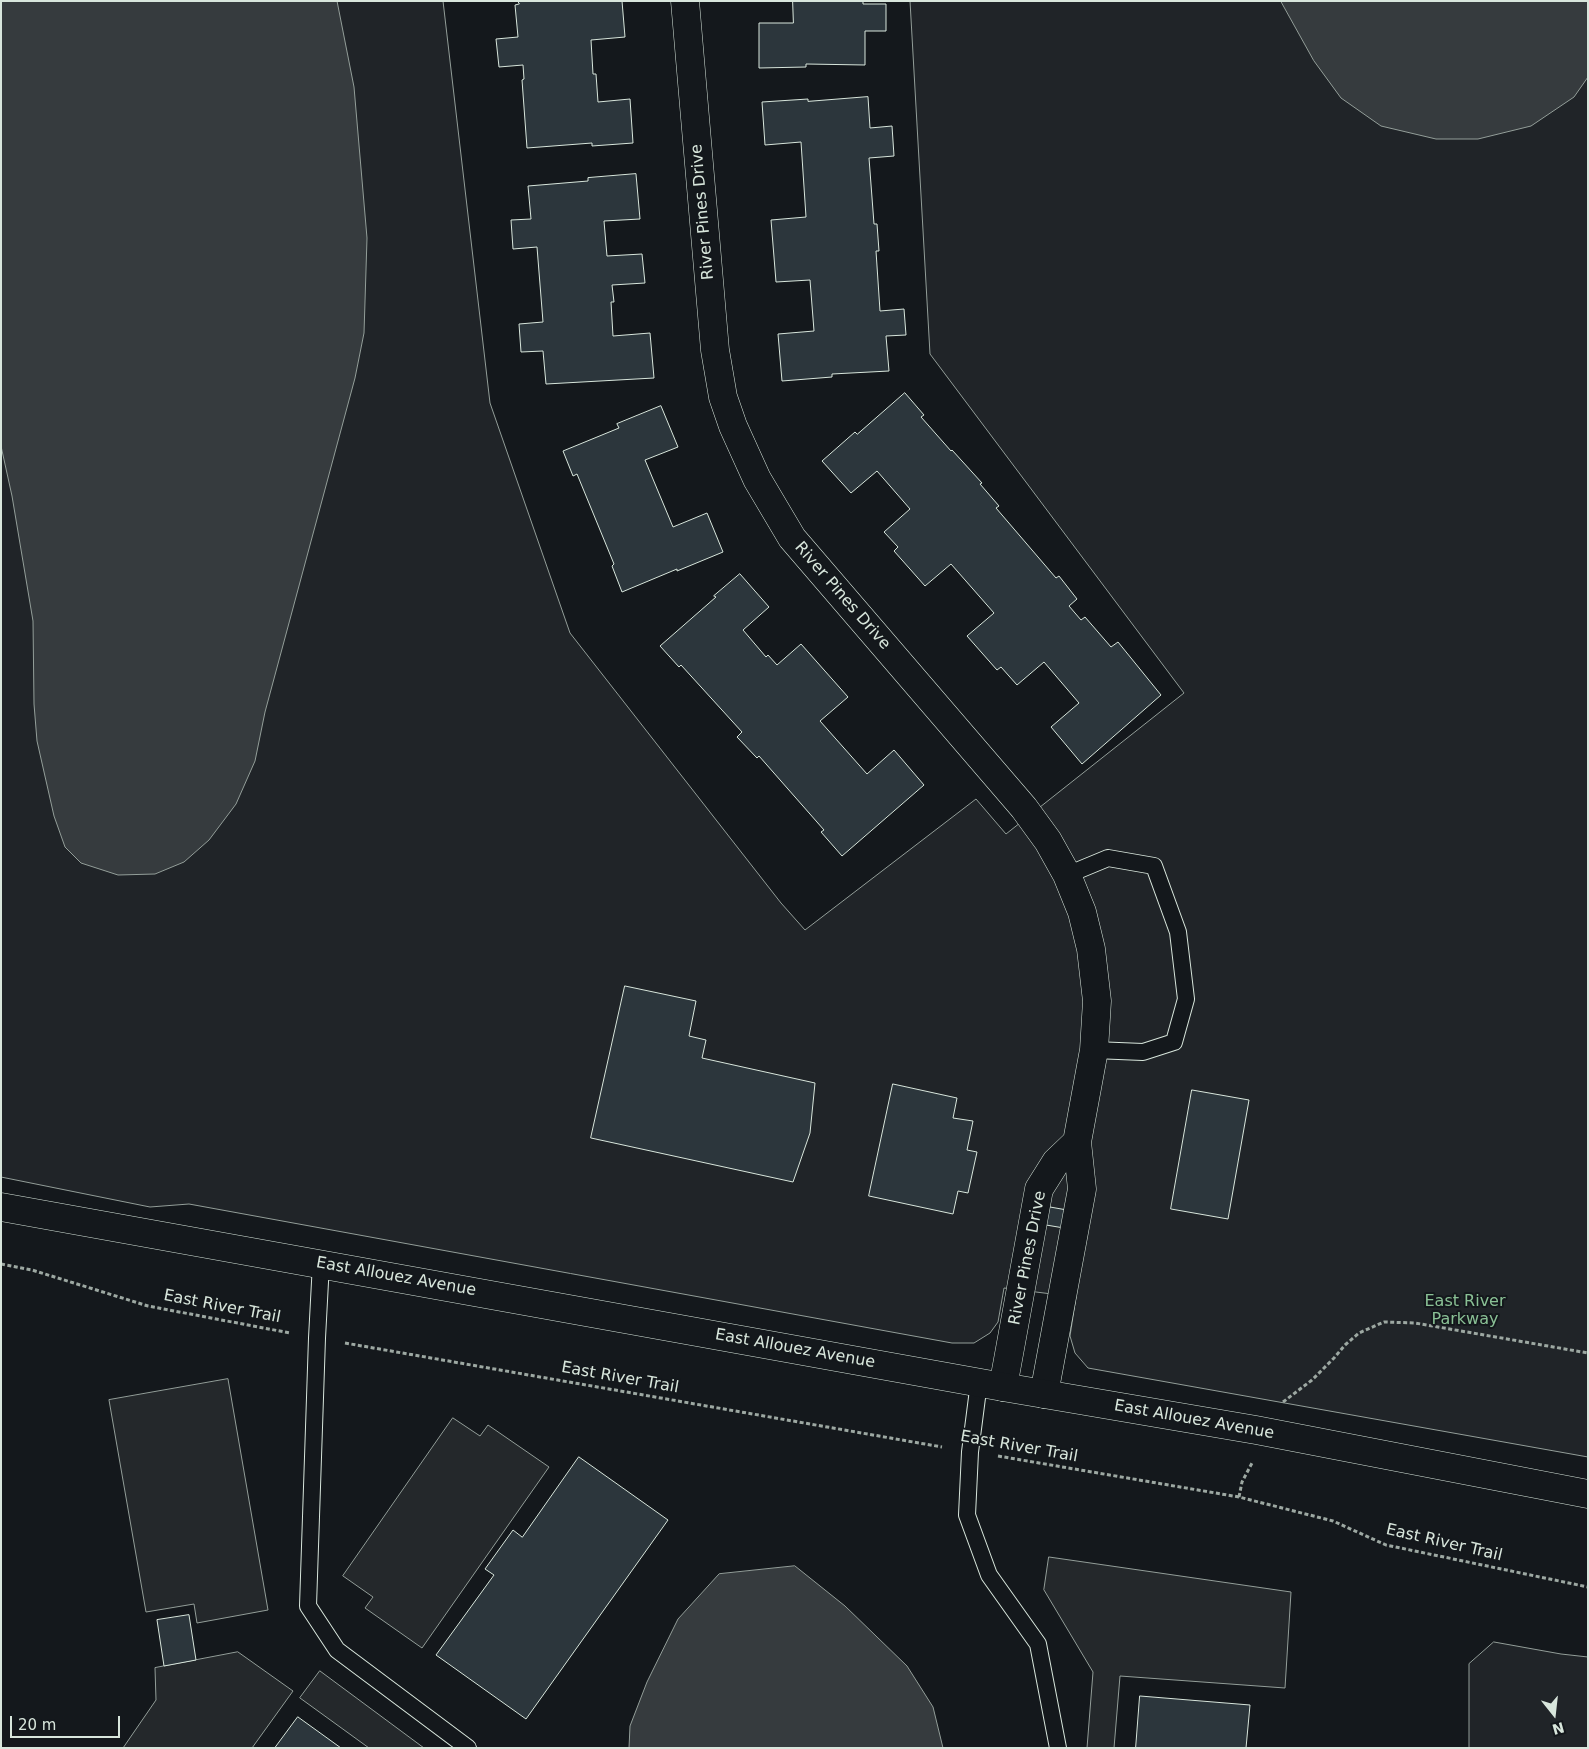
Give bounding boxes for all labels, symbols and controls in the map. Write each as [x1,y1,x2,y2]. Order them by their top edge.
street label: River Pines Drive [687,143,719,281]
street label: River Pines Drive [790,538,894,654]
street label: River Pines Drive [1006,1189,1050,1327]
street label: East Allouez Avenue [314,1253,478,1301]
street label: East River Trail [162,1286,282,1328]
park label: East River Parkway [1424,1292,1506,1330]
street label: East Allouez Avenue [713,1325,877,1373]
street label: East River Trail [560,1358,680,1398]
street label: East Allouez Avenue [1112,1396,1276,1444]
street label: East River Trail [959,1427,1079,1467]
street label: East River Trail [1384,1520,1504,1566]
north arrow [1529,1689,1579,1739]
scale bar [12,1706,122,1738]
text: 20 m [18,1716,56,1734]
text: N [1550,1719,1566,1738]

